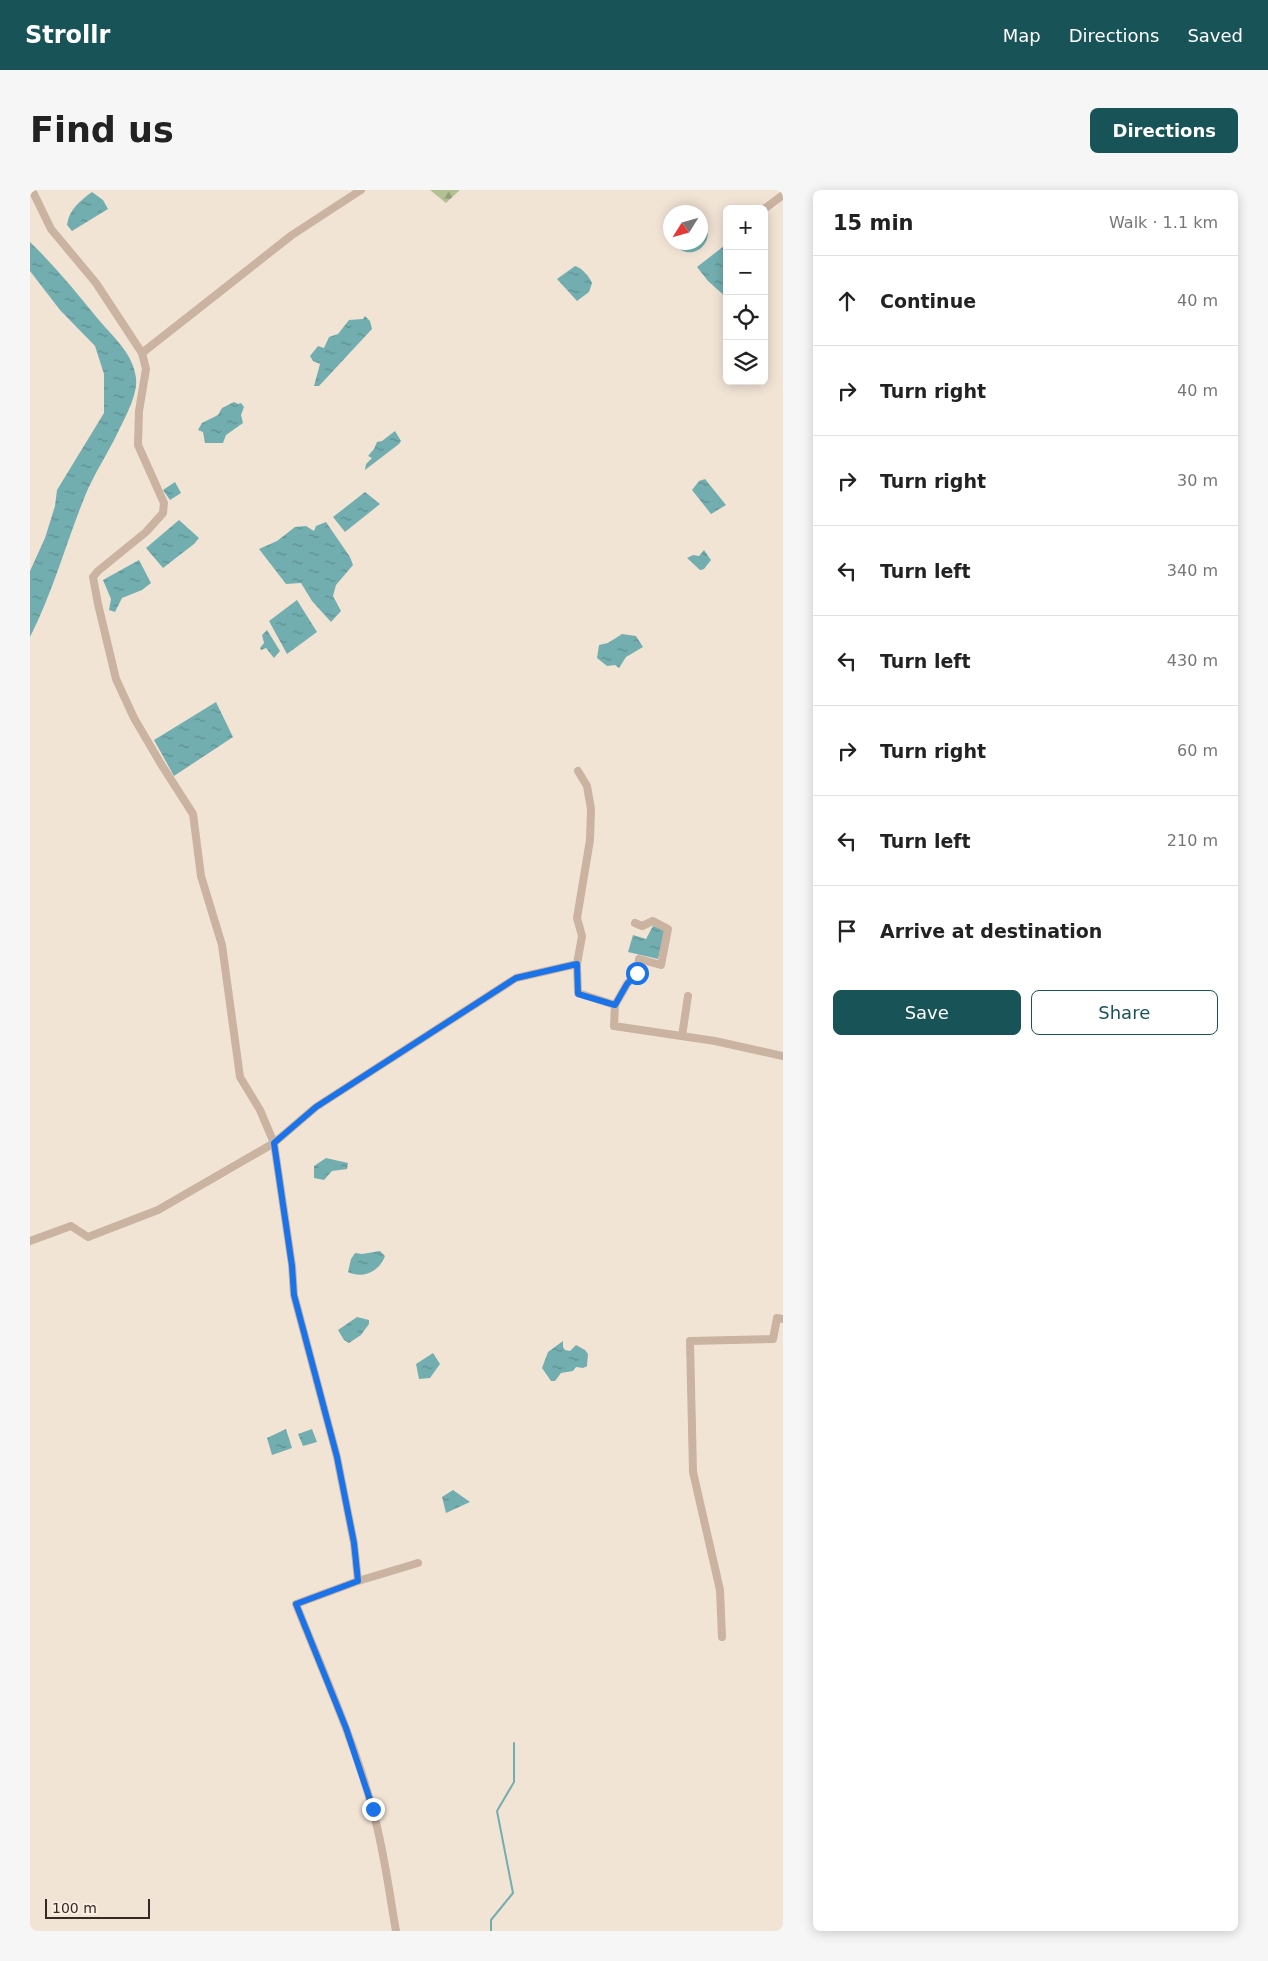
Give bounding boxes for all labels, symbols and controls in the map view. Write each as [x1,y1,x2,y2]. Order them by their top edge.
text: Strollr [25,21,110,49]
text: Map [1003,25,1041,46]
text: Directions [1069,25,1159,46]
text: Saved [1187,25,1243,46]
button: Directions [1090,108,1238,153]
text: Find us [30,110,174,150]
north arrow [663,205,708,250]
map controls [723,205,768,385]
button: + [723,205,768,250]
text: 15 min [833,211,914,235]
text: Walk · 1.1 km [1109,213,1218,232]
button: − [723,250,768,295]
icon: ahead [833,287,861,315]
text: Continue [880,290,976,312]
text: 40 m [1177,291,1218,310]
button: locate [723,295,768,340]
button: layers [723,340,768,385]
icon: right [833,377,861,405]
text: Turn right [880,380,986,402]
text: 40 m [1177,381,1218,400]
icon: right [833,467,861,495]
text: Turn right [880,470,986,492]
text: 30 m [1177,471,1218,490]
icon: left [833,557,861,585]
text: Turn left [880,560,971,582]
text: 340 m [1167,561,1218,580]
icon: left [833,647,861,675]
text: Turn left [880,650,971,672]
text: 430 m [1167,651,1218,670]
icon: right [833,737,861,765]
text: Turn right [880,740,986,762]
text: 60 m [1177,741,1218,760]
icon: left [833,827,861,855]
text: Turn left [880,830,971,852]
text: 210 m [1167,831,1218,850]
icon: arrive [833,917,861,945]
text: Arrive at destination [880,920,1102,942]
route start [626,962,649,985]
button: Save [833,990,1021,1035]
button: Share [1031,990,1218,1035]
route end [362,1798,385,1821]
scale bar [45,1896,150,1919]
text: 100 m [52,1900,97,1916]

